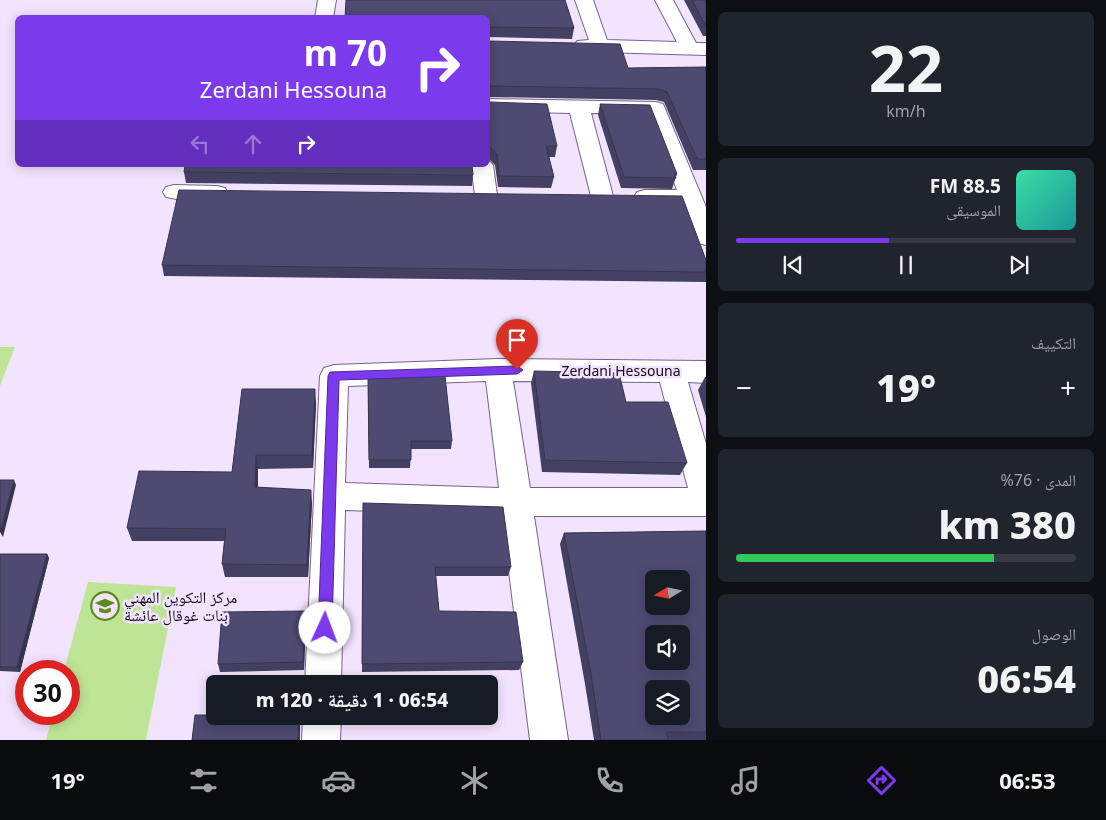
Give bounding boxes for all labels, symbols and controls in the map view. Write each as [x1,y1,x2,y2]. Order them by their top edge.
text: 22 [869,23,943,111]
text: 70 m [304,29,387,76]
icon: right [405,35,470,100]
text: Zerdani Hessouna [200,74,387,104]
text: km/h [886,100,926,122]
icon: left [186,130,214,158]
icon: ahead [239,130,267,158]
icon: right [292,130,320,158]
text: 88.5 FM [930,173,1001,199]
text: الموسيقى [946,199,1001,221]
icon: previous [779,251,807,279]
icon: pause [892,251,920,279]
icon: next [1005,251,1033,279]
pin [496,319,538,370]
icon: arrive [503,326,531,354]
text: التكييف [1031,332,1076,354]
street label: Zerdani Hessouna [561,361,681,380]
text: 19° [876,361,936,413]
text: − [736,368,752,406]
text: + [1060,368,1076,406]
text: المدى · 76% [1001,469,1076,491]
text: 380 km [938,498,1076,550]
north arrow [645,570,690,615]
map controls [645,570,690,725]
place label: مركز التكوين المهني بنات غوقال عائشة [124,586,237,626]
school or university icon: مركز التكوين المهني بنات غوقال عائشة [90,591,120,621]
position arrow [298,601,350,653]
text: الوصول [1032,623,1076,645]
button: sound [645,625,690,670]
text: 06:54 [977,652,1076,704]
speed limit sign: 30 [15,660,80,725]
button: layers [645,680,690,725]
text: 06:54 · 1 دقيقة · 120 m [256,687,448,713]
icon: filters [186,763,221,798]
icon: car [321,763,356,798]
icon: climate [457,763,492,798]
icon: phone [592,763,627,798]
icon: music [728,763,763,798]
icon: directions [864,763,899,798]
text: 19° [50,765,85,795]
text: 06:53 [999,765,1056,795]

